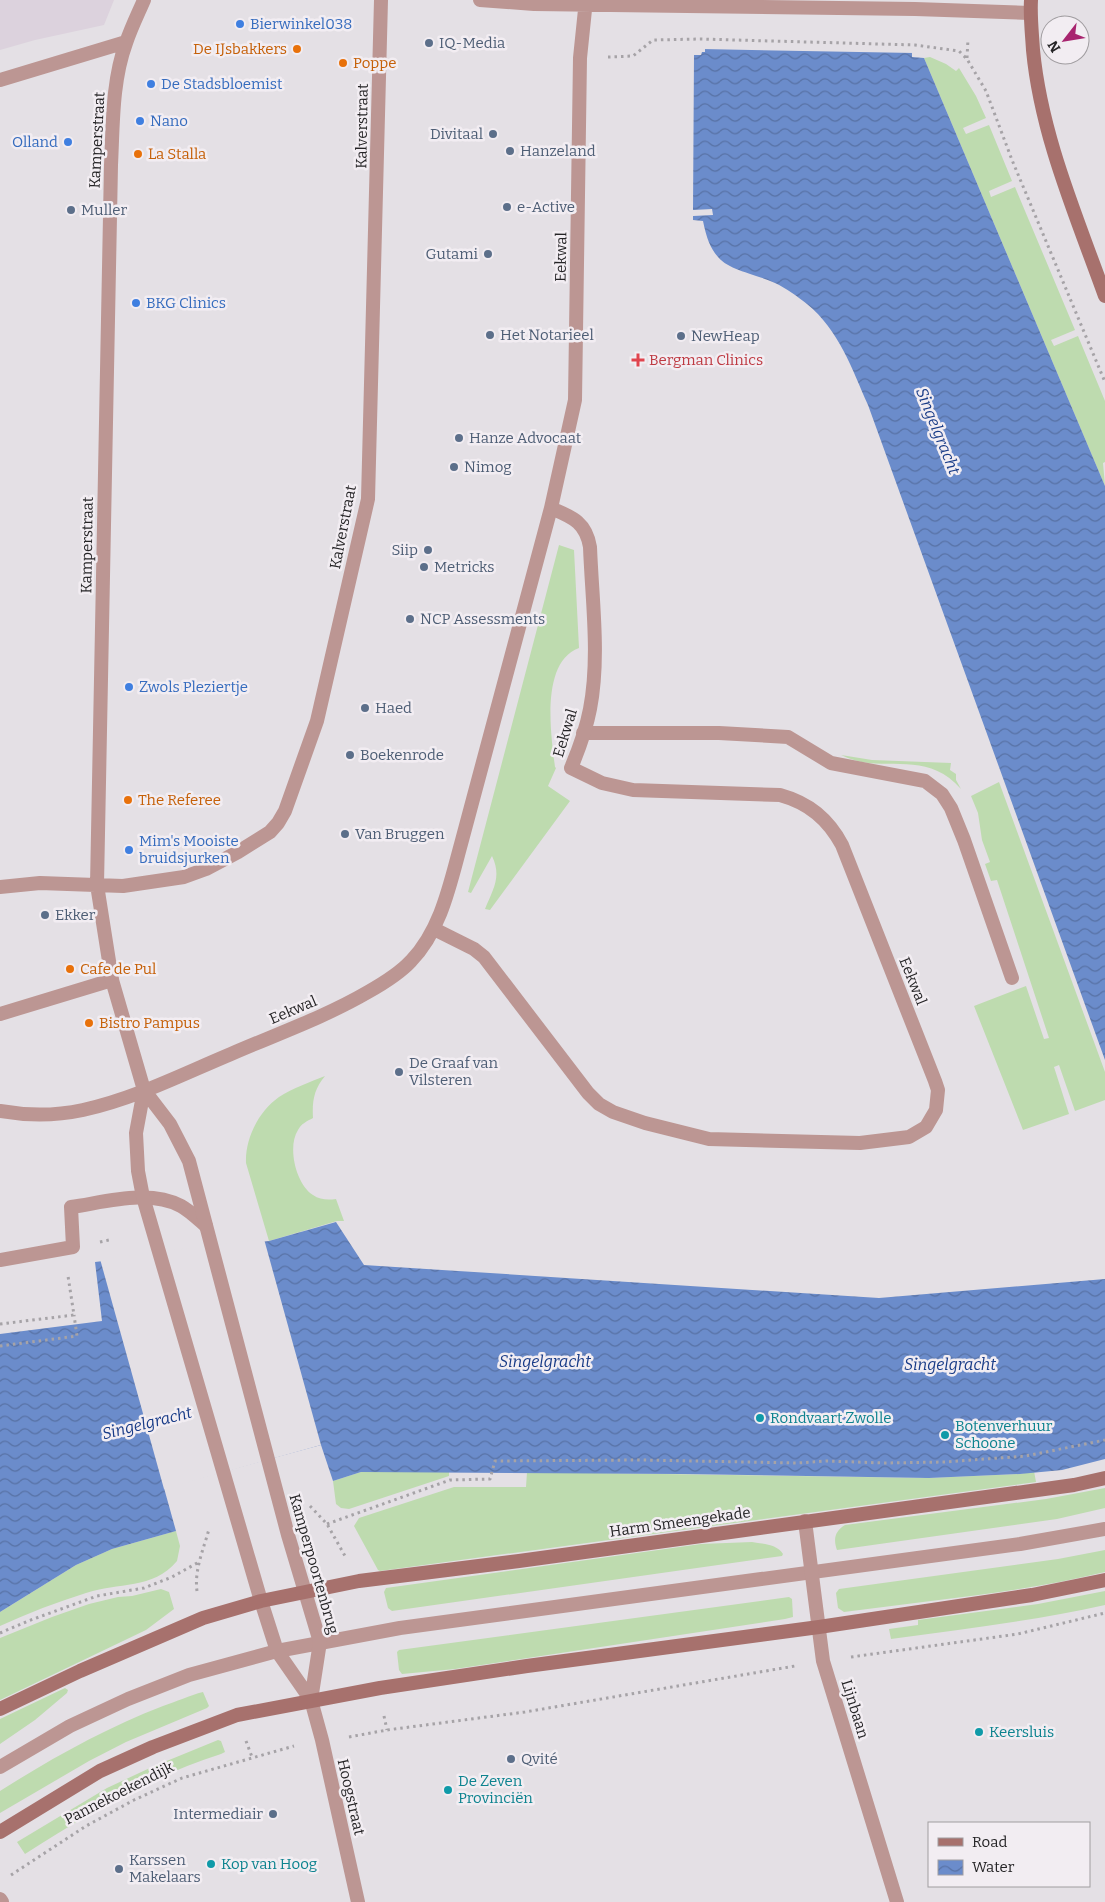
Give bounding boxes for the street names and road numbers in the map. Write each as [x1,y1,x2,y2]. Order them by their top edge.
street label: Kalverstraat [352,83,372,169]
street label: Kamperstraat [85,91,109,189]
street label: Eekwal [552,232,570,282]
street label: Kalverstraat [326,483,360,570]
street label: Kamperstraat [77,496,97,593]
street label: Eekwal [549,707,581,759]
street label: Eekwal [895,955,931,1007]
street label: Eekwal [267,992,319,1028]
street label: Kamperpoortenbrug [285,1492,343,1636]
street label: Harm Smeengekade [608,1503,752,1541]
street label: Lijnbaan [838,1677,873,1741]
street label: Pannekoekendijk [61,1757,177,1828]
street label: Hoogstraat [333,1757,369,1837]

